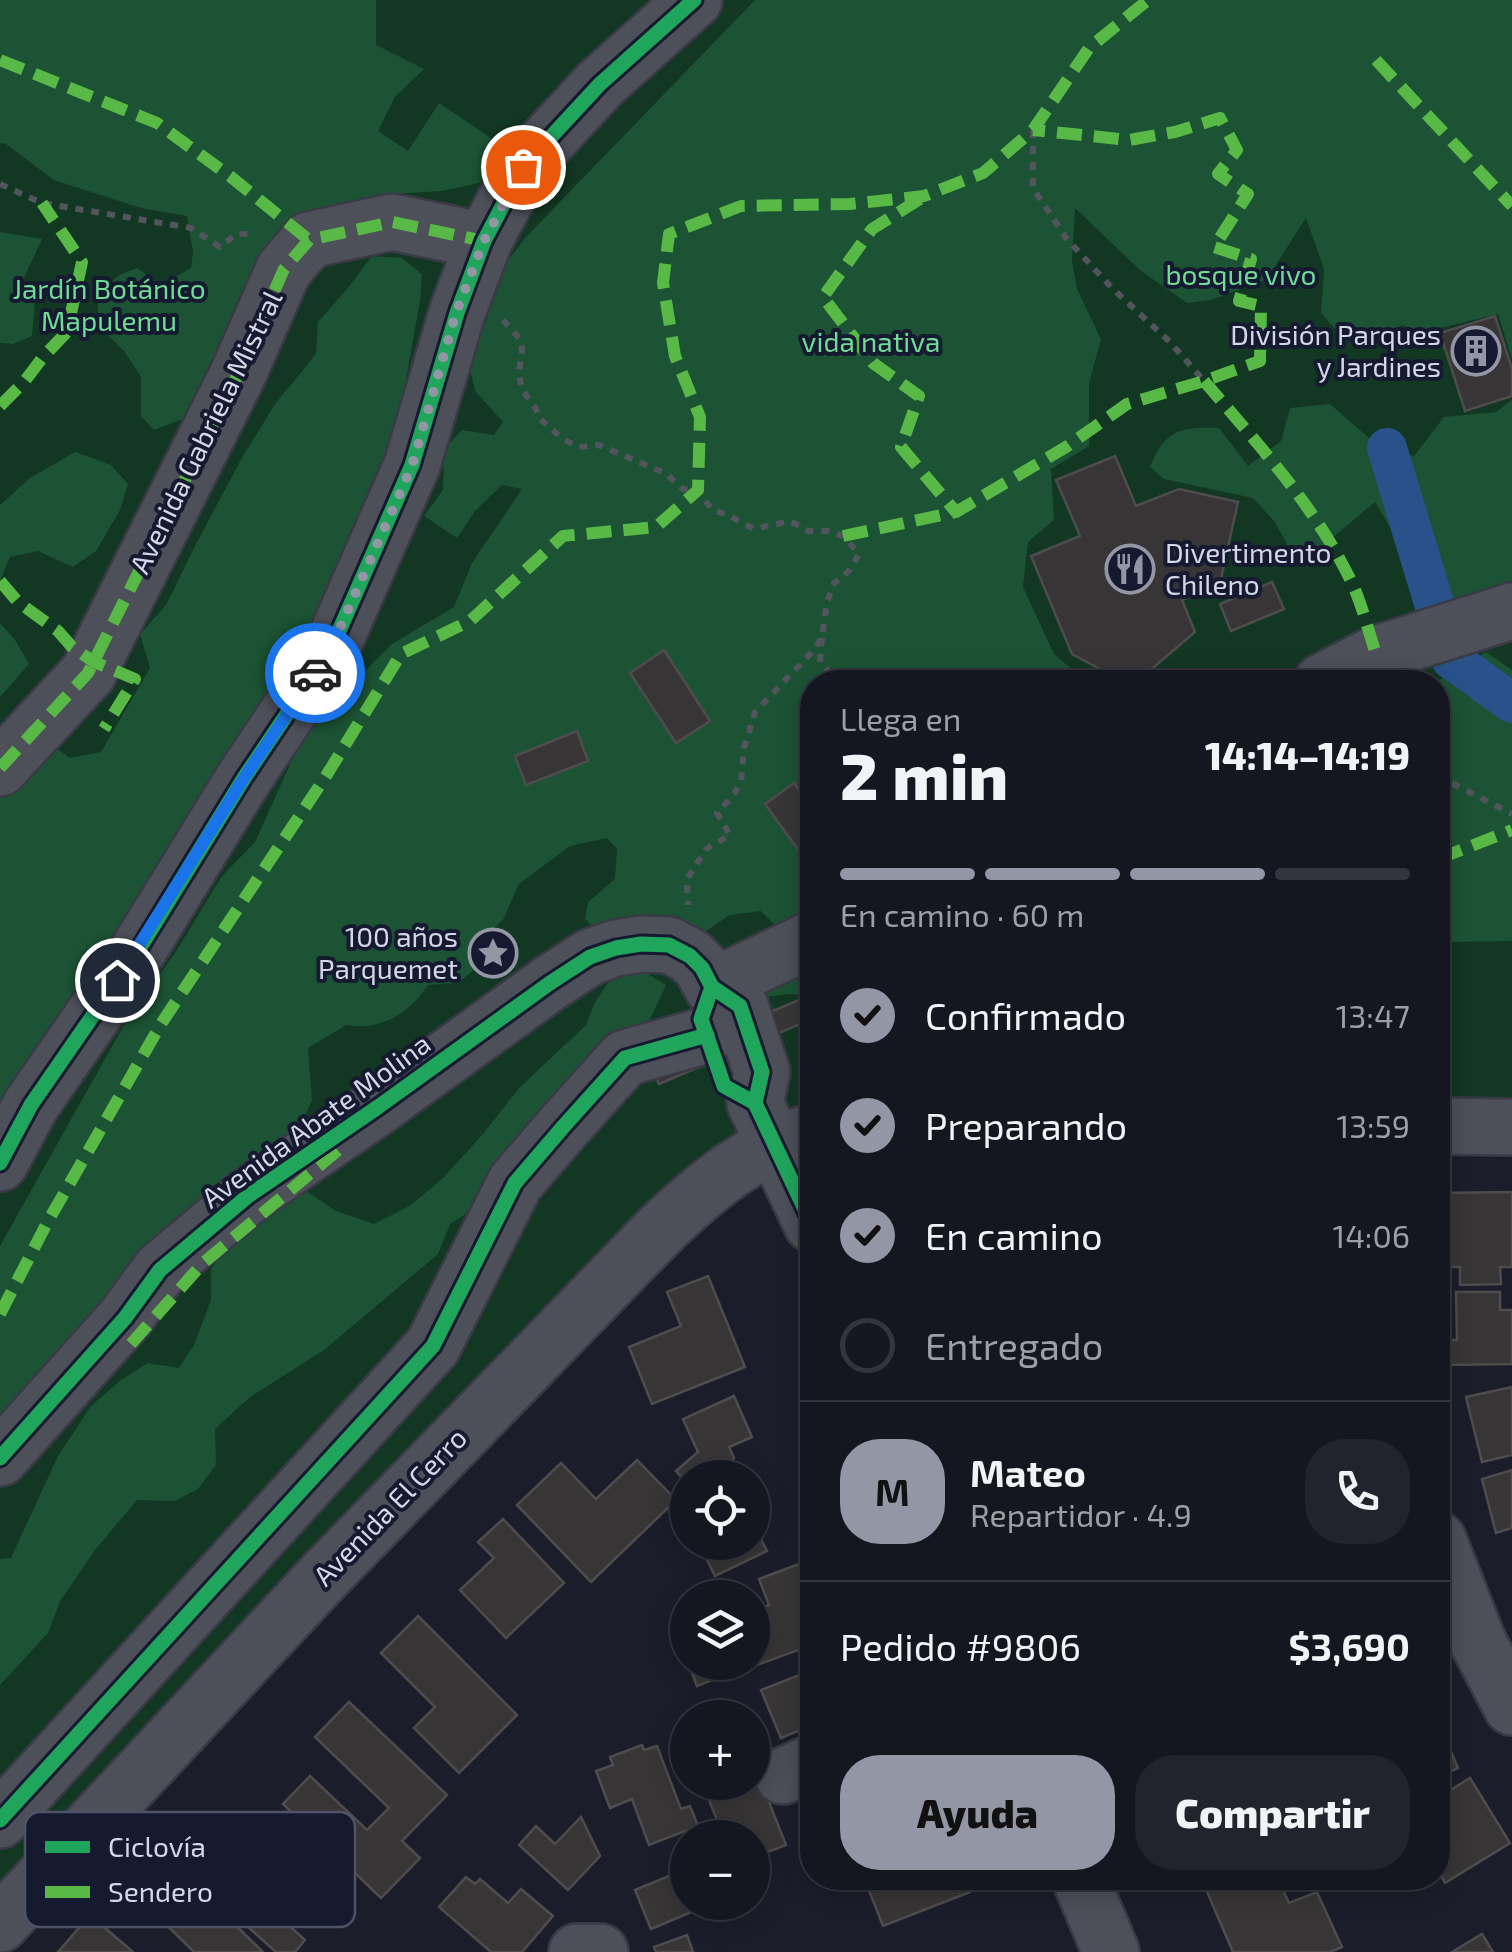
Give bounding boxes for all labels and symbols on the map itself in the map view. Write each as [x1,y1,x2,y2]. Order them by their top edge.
pin [481,125,566,210]
park label: bosque vivo [1165,257,1317,291]
park label: Jardín Botánico Mapulemu [12,271,206,337]
street label: Avenida Gabriela Mistral [122,284,289,579]
place label: División Parques y Jardines [1230,317,1441,383]
park label: vida nativa [802,324,940,358]
building icon: División Parques y Jardines [1450,325,1502,377]
place label: Divertimento Chileno [1165,535,1332,601]
restaurant icon: Divertimento Chileno [1104,543,1156,595]
courier [265,623,365,723]
place label: 100 años Parquemet [318,919,458,985]
place icon: 100 años Parquemet [467,927,519,979]
pin [75,938,160,1023]
street label: Avenida Abate Molina [194,1026,437,1215]
street label: Avenida El Cerro [306,1420,473,1592]
legend [25,1812,355,1927]
text: Ciclovía [108,1829,206,1863]
text: Sendero [108,1874,213,1908]

